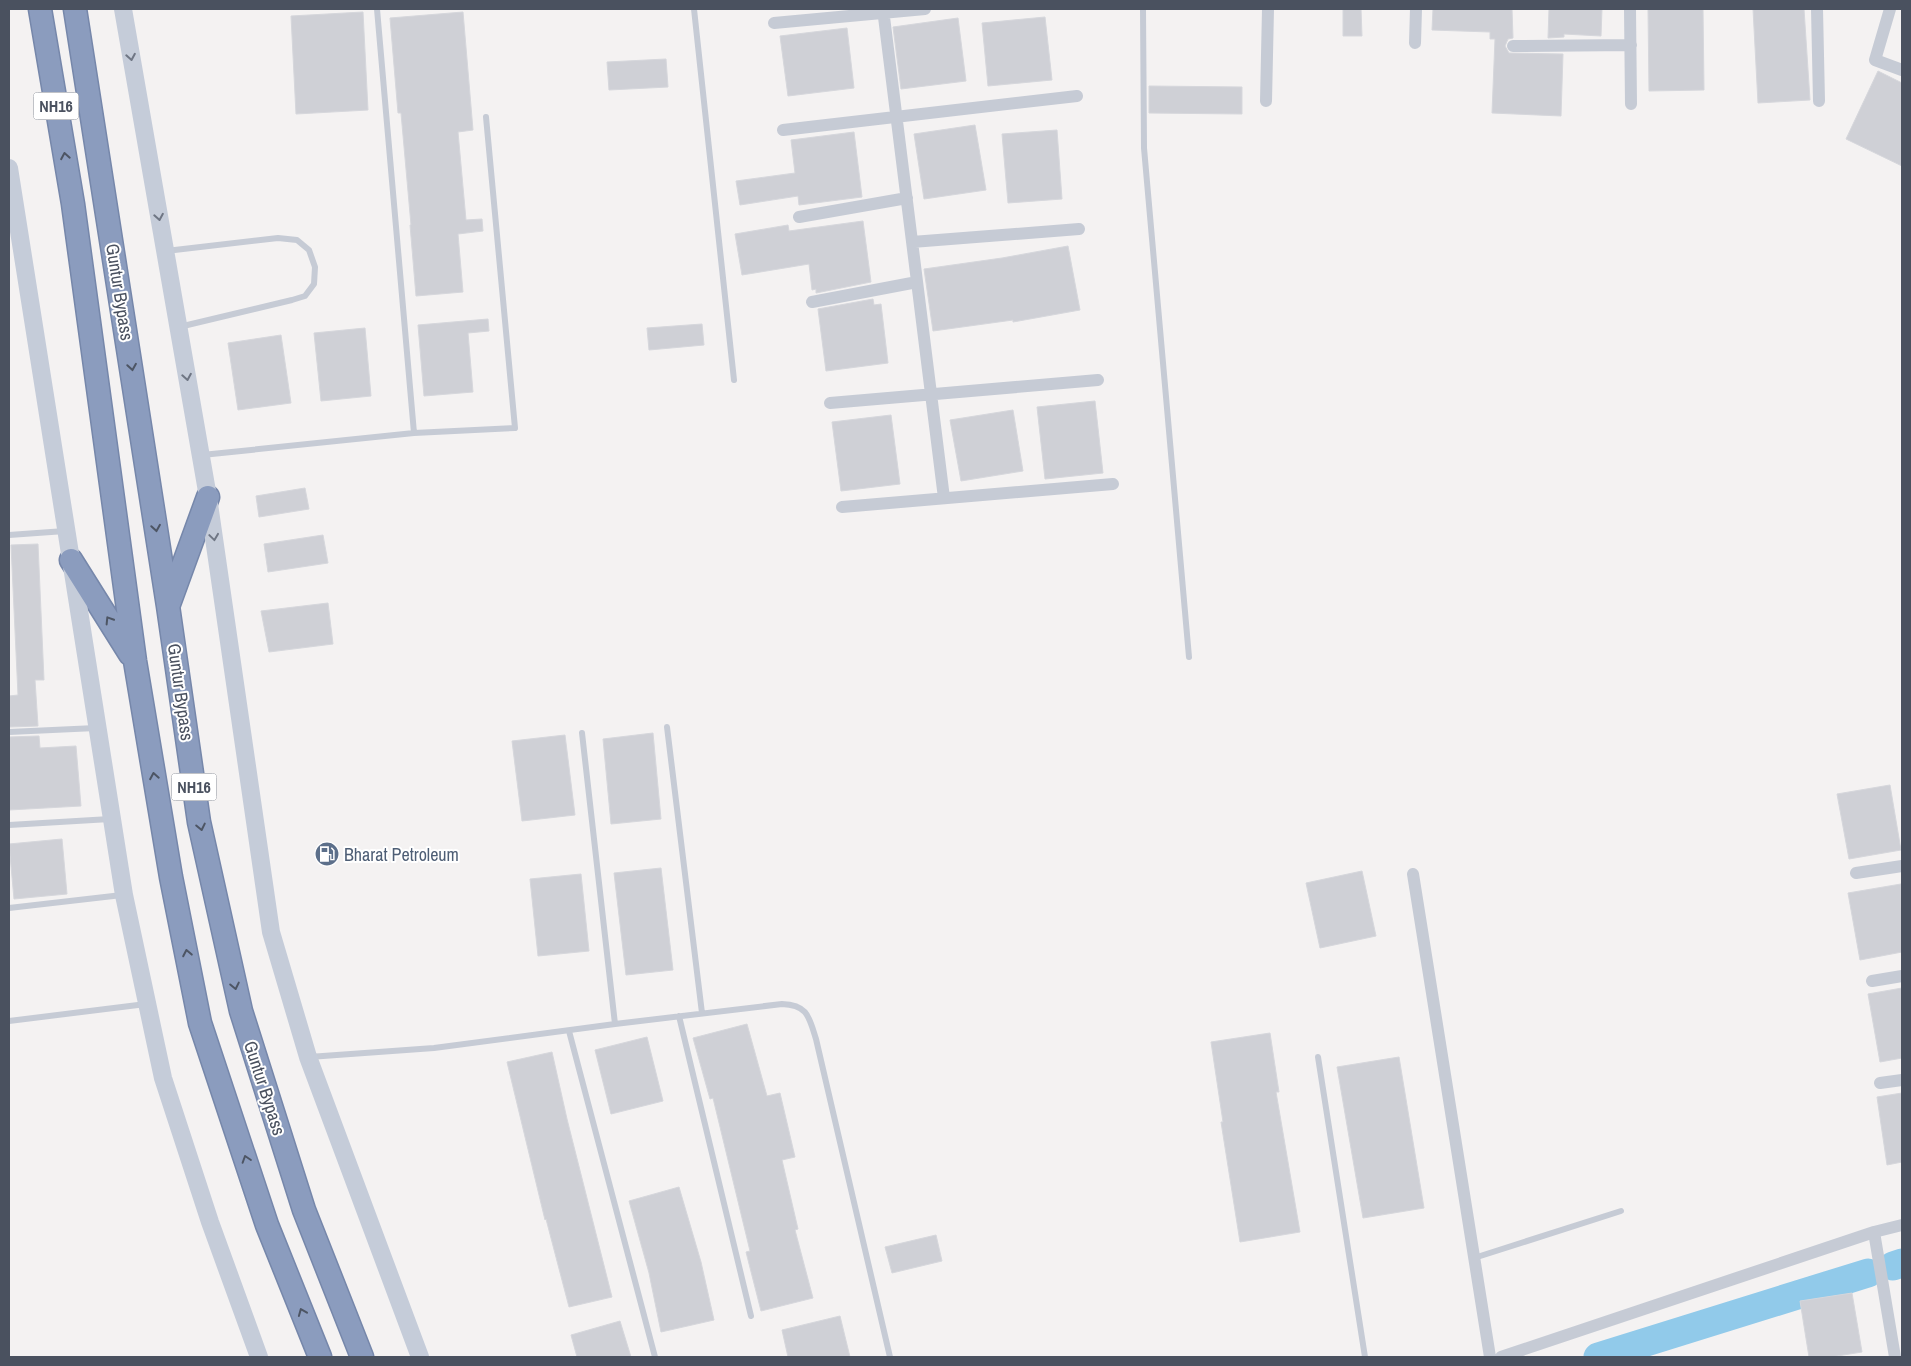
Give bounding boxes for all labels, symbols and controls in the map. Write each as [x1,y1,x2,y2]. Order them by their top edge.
one-way arrow [126,52,136,61]
road number: NH16 [34,92,78,120]
one-way arrow [60,151,70,160]
one-way arrow [153,213,163,221]
street label: Guntur Bypass [100,242,140,342]
one-way arrow [126,363,136,372]
one-way arrow [181,373,191,381]
one-way arrow [150,524,161,532]
one-way arrow [208,533,218,542]
one-way arrow [105,616,115,625]
street label: Guntur Bypass [162,642,200,742]
one-way arrow [150,772,160,780]
road number: NH16 [172,774,216,800]
one-way arrow [195,823,205,832]
fuel station icon: Bharat Petroleum [314,841,340,867]
place label: Bharat Petroleum [344,842,459,867]
one-way arrow [183,948,193,957]
one-way arrow [229,981,240,990]
street label: Guntur Bypass [238,1038,292,1138]
one-way arrow [241,1156,251,1164]
one-way arrow [297,1308,308,1317]

